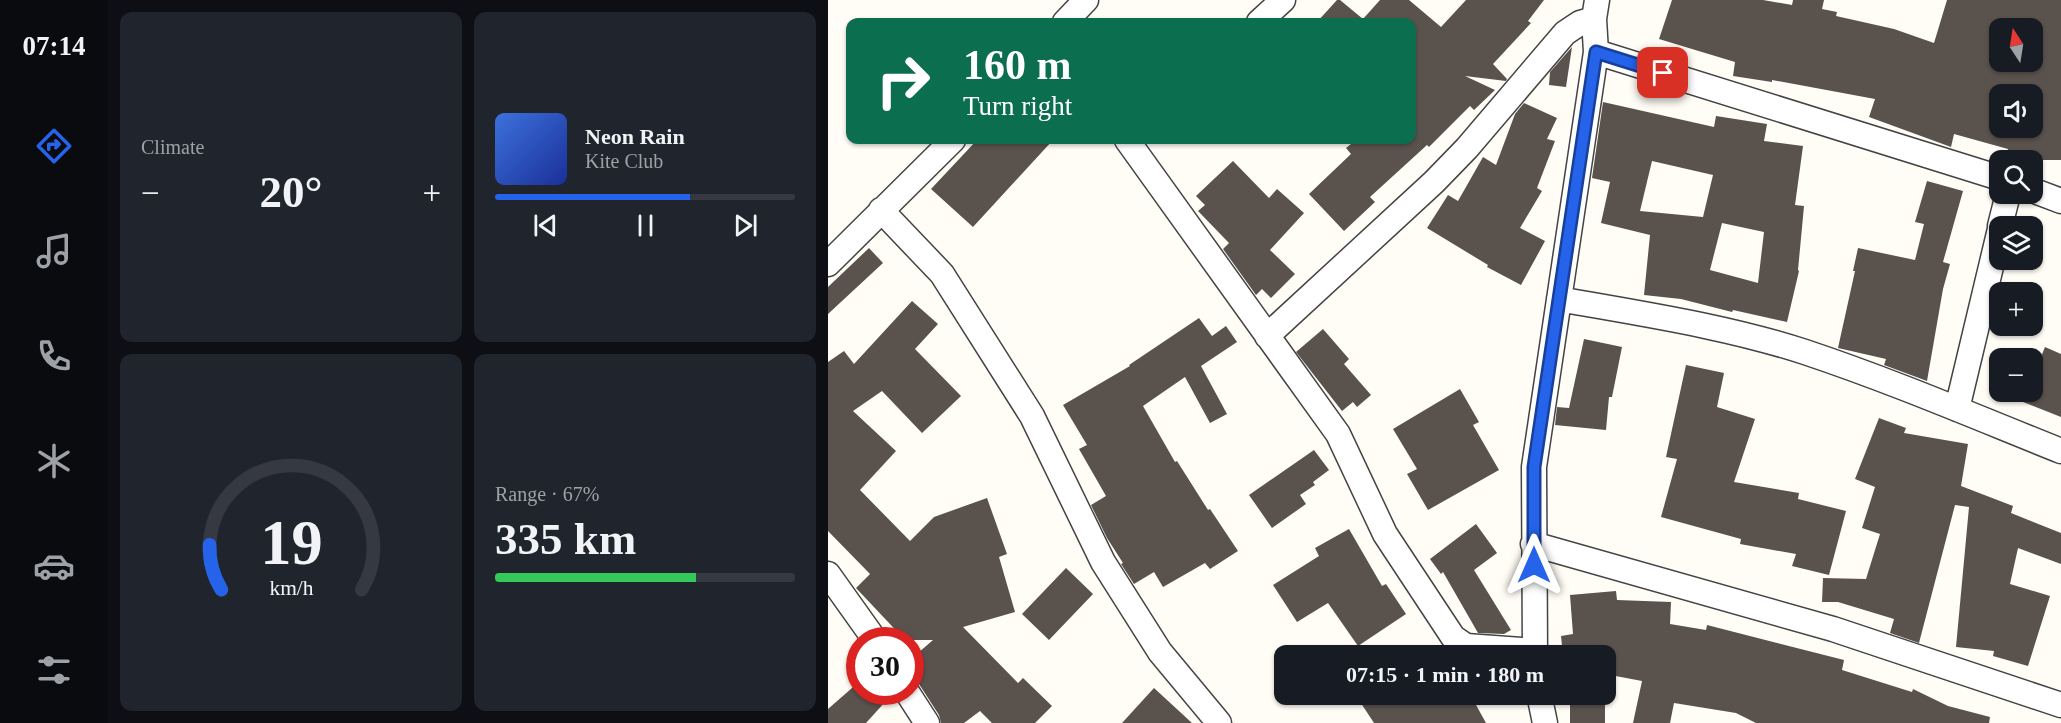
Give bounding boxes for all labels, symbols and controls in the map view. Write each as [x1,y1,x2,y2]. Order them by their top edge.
north arrow [1989,18,2043,72]
map controls [1989,18,2043,402]
text: 07:14 [23,31,86,61]
icon: right [864,42,942,120]
text: 160 m [963,42,1072,88]
pin [1637,47,1688,98]
icon: arrive [1646,56,1679,89]
button: sound [1989,84,2043,138]
text: Turn right [963,91,1072,121]
text: Neon Rain [585,124,685,149]
icon: directions [33,125,75,167]
text: Climate [141,136,204,158]
text: Kite Club [585,150,663,172]
button: search [1989,150,2043,204]
text: 20° [260,167,323,217]
text: − [141,175,160,211]
text: + [422,175,441,211]
icon: previous [529,209,562,242]
icon: pause [629,209,662,242]
icon: next [729,209,762,242]
button: layers [1989,216,2043,270]
icon: music [33,230,75,272]
button: + [1989,282,2043,336]
icon: phone [33,335,75,377]
button: − [1989,348,2043,402]
icon: climate [33,440,75,482]
text: Range · 67% [495,483,599,505]
text: 19 [260,508,322,577]
text: 335 km [495,514,636,564]
position arrow [1502,533,1566,597]
icon: car [33,545,75,587]
text: km/h [269,576,313,600]
speed limit sign: 30 [846,627,924,705]
icon: filters [33,649,75,691]
text: 07:15 · 1 min · 180 m [1346,662,1544,687]

